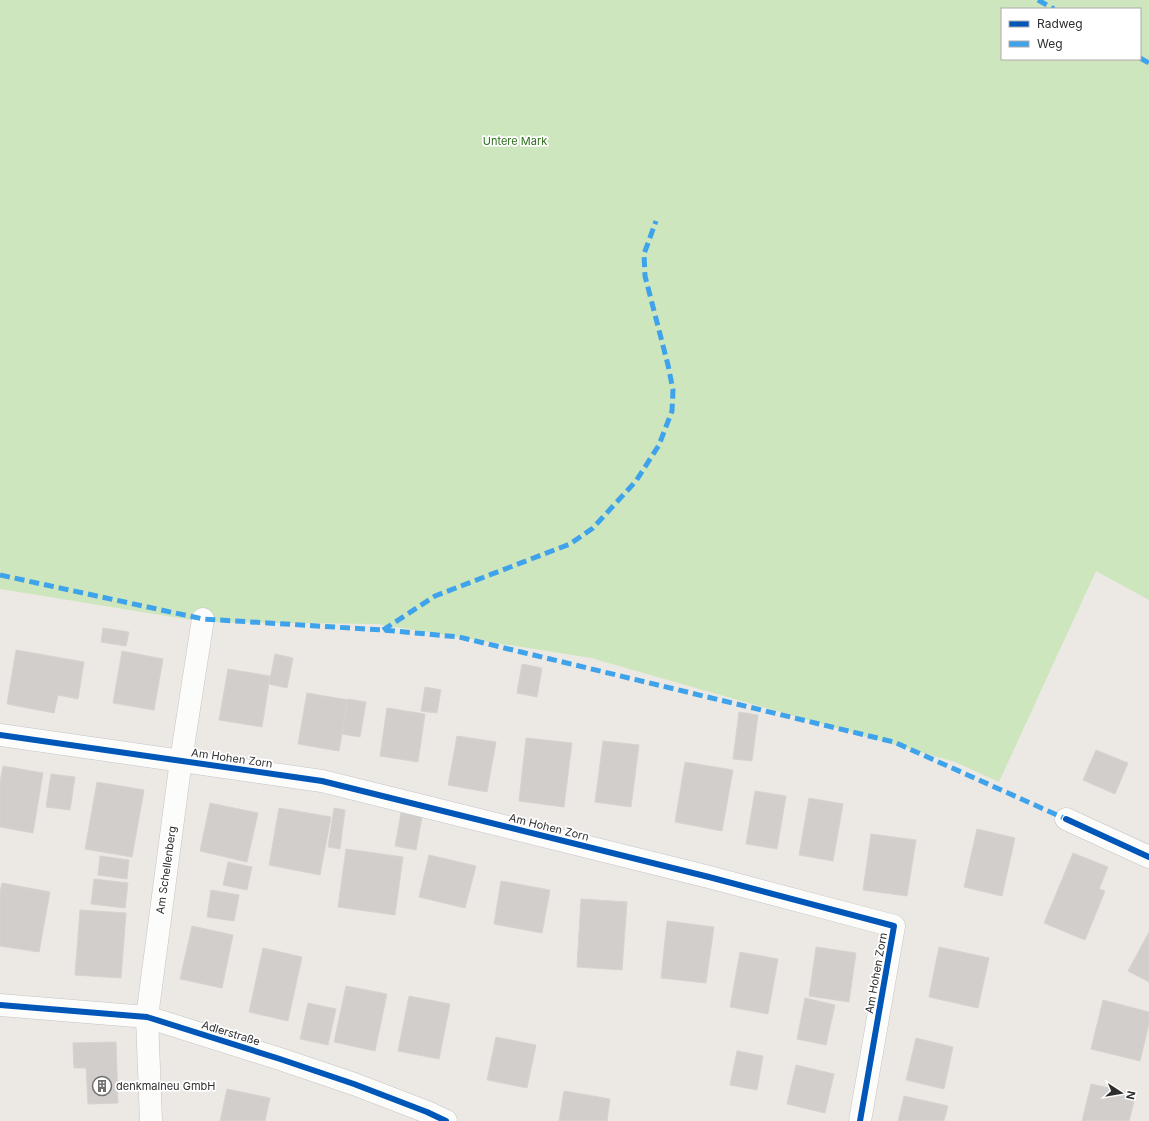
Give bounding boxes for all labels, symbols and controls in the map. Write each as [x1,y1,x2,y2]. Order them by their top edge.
legend [1001,8,1141,60]
text: Radweg [1037,16,1083,31]
text: Weg [1037,36,1063,51]
park label: Untere Mark [483,134,547,148]
street label: Am Hohen Zorn [190,745,274,771]
street label: Am Hohen Zorn [508,810,590,844]
street label: Am Schellenberg [153,825,179,915]
street label: Am Hohen Zorn [862,931,890,1015]
street label: Adlerstraße [200,1017,262,1049]
north arrow [1101,1073,1141,1113]
building icon: denkmalneu GmbH [91,1075,113,1097]
place label: denkmalneu GmbH [116,1079,215,1093]
text: N [1123,1090,1139,1101]

